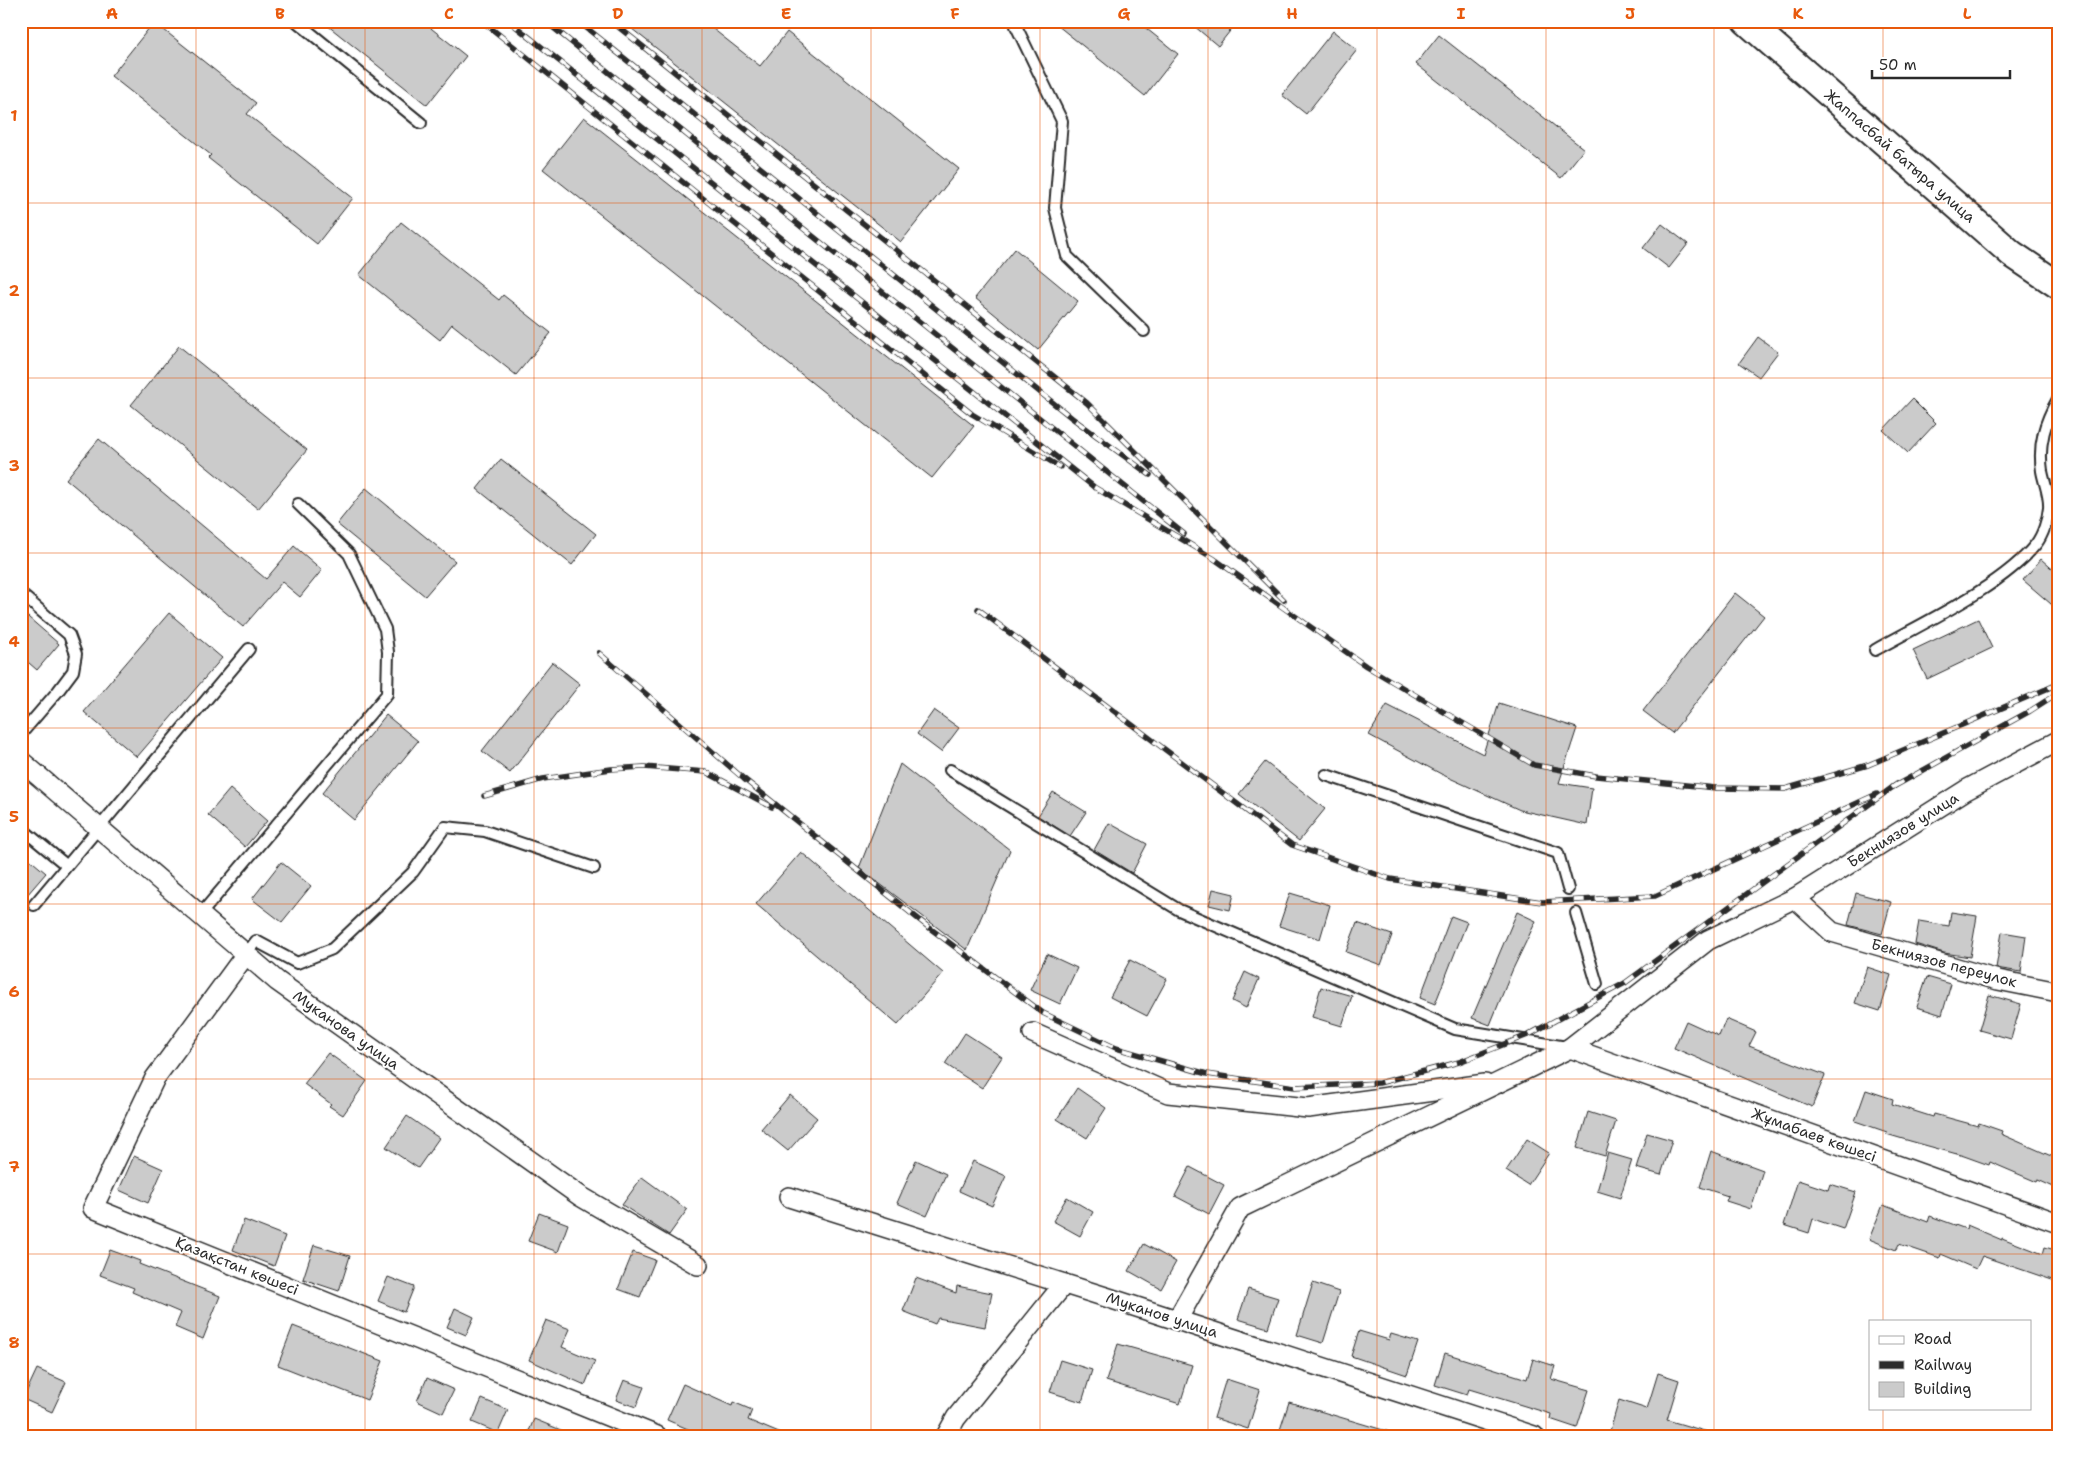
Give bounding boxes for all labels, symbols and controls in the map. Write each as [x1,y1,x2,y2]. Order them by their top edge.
text: A [106,3,118,24]
text: B [275,3,285,24]
text: C [444,3,454,24]
text: D [612,3,624,24]
text: E [781,3,791,24]
text: F [950,3,960,24]
text: G [1118,3,1131,24]
text: H [1286,3,1298,24]
text: I [1457,3,1466,24]
text: J [1625,3,1635,24]
text: K [1793,3,1804,24]
text: L [1963,3,1972,24]
scale bar [1872,48,2009,80]
text: 50 m [1879,55,1917,75]
street label: Жаппасбай батыра улица [1820,85,1980,228]
text: 1 [10,105,18,126]
text: 2 [8,280,20,301]
text: 3 [8,455,20,476]
text: 4 [8,631,20,652]
street label: Бекниязов улица [1844,787,1963,872]
text: 5 [9,806,19,827]
street label: Бекниязов переулок [1869,934,2019,992]
text: 6 [8,981,20,1002]
street label: Муканова улица [289,986,404,1075]
street label: Жұмабаев көшесі [1749,1103,1879,1167]
text: 7 [8,1156,20,1177]
street label: Қазақстан көшесі [172,1232,302,1300]
street label: Муканов улица [1104,1288,1221,1343]
legend [1869,1320,2032,1410]
text: Road [1914,1329,1952,1349]
text: 8 [8,1332,20,1353]
text: Railway [1914,1355,1972,1375]
text: Building [1914,1379,1971,1399]

